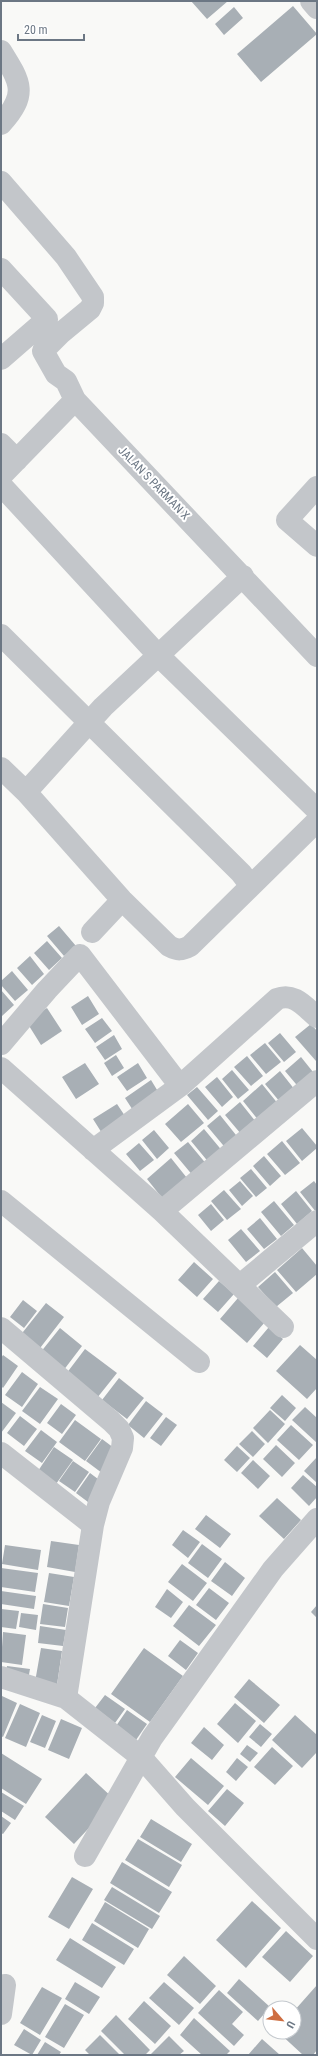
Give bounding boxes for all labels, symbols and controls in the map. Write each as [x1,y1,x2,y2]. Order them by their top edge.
scale bar [18,16,84,42]
text: 20 m [24,23,48,37]
street label: JALAN S PARMAN X [115,443,193,523]
north arrow [262,2000,302,2040]
text: U [283,2019,298,2030]

